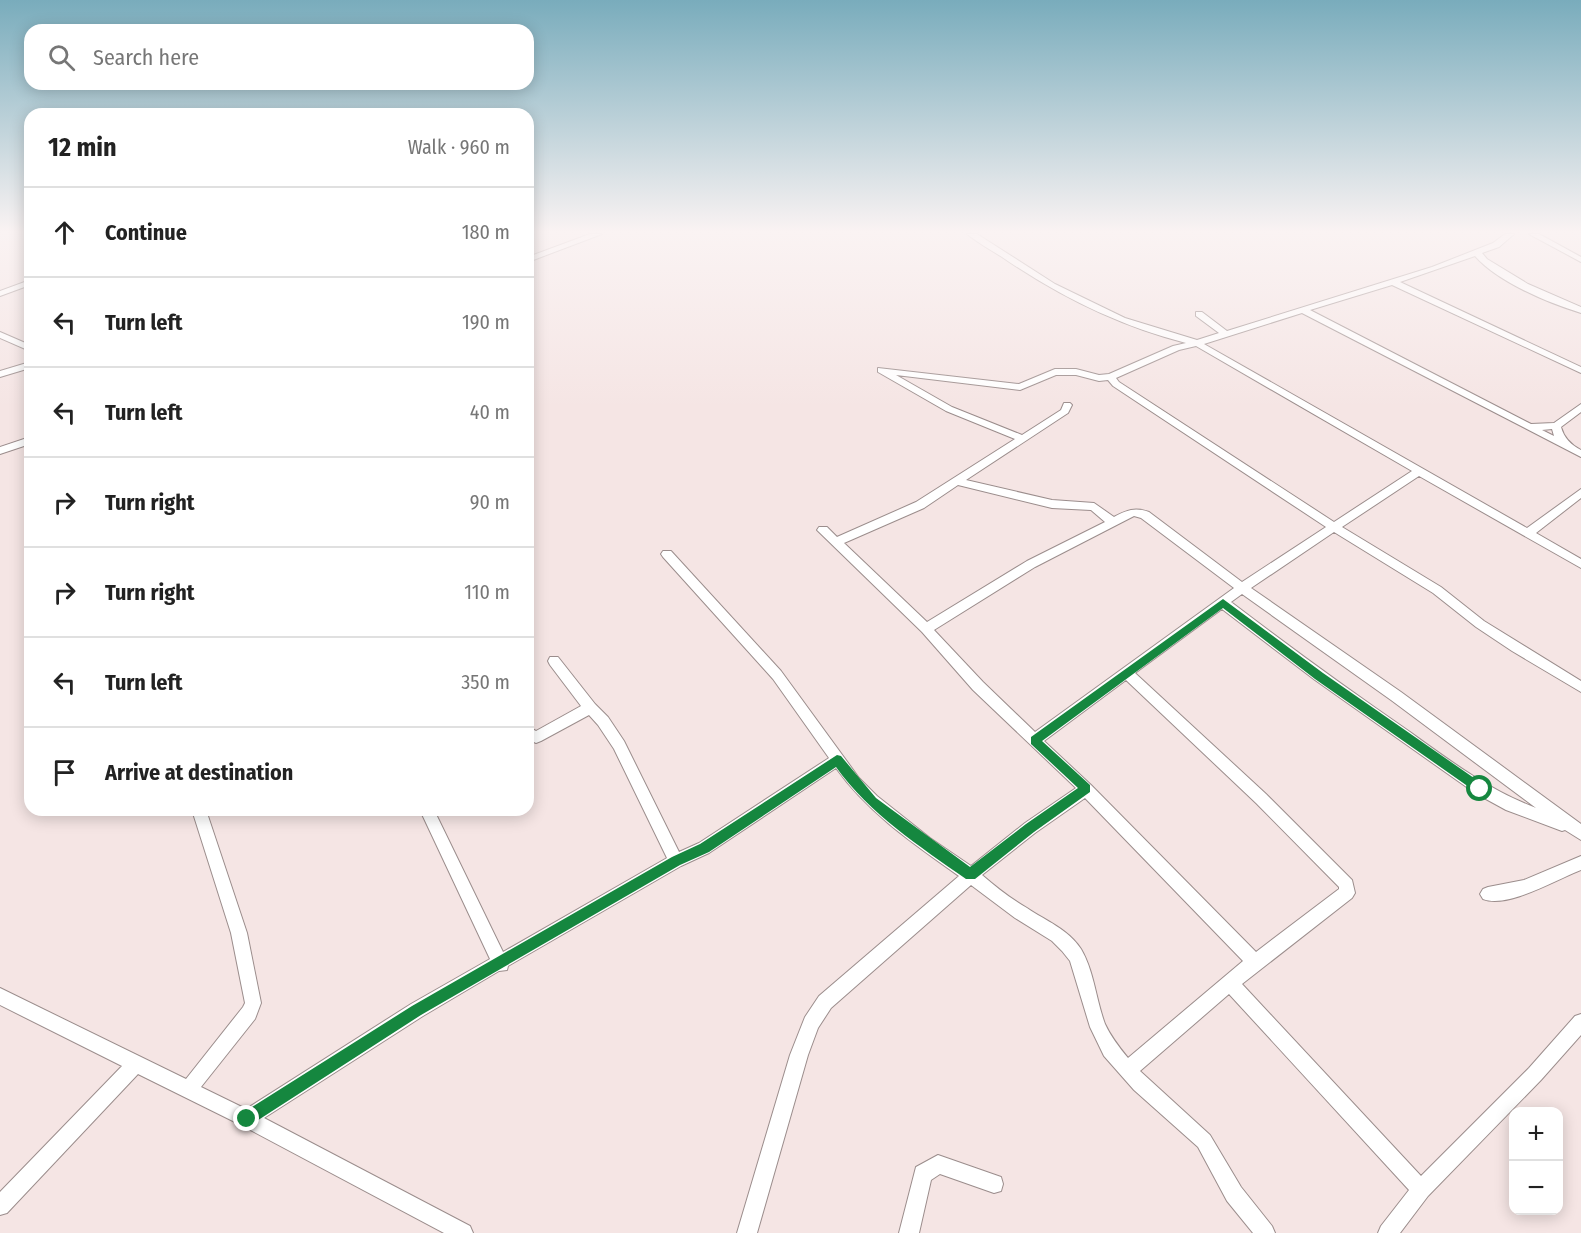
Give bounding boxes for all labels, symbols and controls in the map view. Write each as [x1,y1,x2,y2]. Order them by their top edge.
search box [24,24,534,90]
icon: search [45,41,78,74]
text: Search here [93,44,199,71]
text: 12 min [48,132,117,163]
text: Walk · 960 m [408,135,510,159]
icon: ahead [48,216,81,249]
text: Continue [105,219,187,246]
text: 180 m [462,220,510,244]
icon: left [48,306,81,339]
text: Turn left [105,309,183,336]
text: 190 m [462,310,510,334]
icon: left [48,396,81,429]
text: Turn left [105,399,183,426]
text: 40 m [470,400,510,424]
icon: right [48,486,81,519]
text: Turn right [105,489,194,516]
text: 90 m [470,490,510,514]
icon: right [48,576,81,609]
text: Turn right [105,579,194,606]
text: 110 m [464,580,510,604]
icon: left [48,666,81,699]
text: Turn left [105,669,183,696]
text: 350 m [461,670,510,694]
icon: arrive [48,756,81,789]
text: Arrive at destination [105,759,293,786]
route start [1466,775,1492,801]
route end [233,1105,259,1131]
map controls [1509,1107,1563,1215]
button: + [1509,1107,1563,1161]
button: − [1509,1161,1563,1215]

